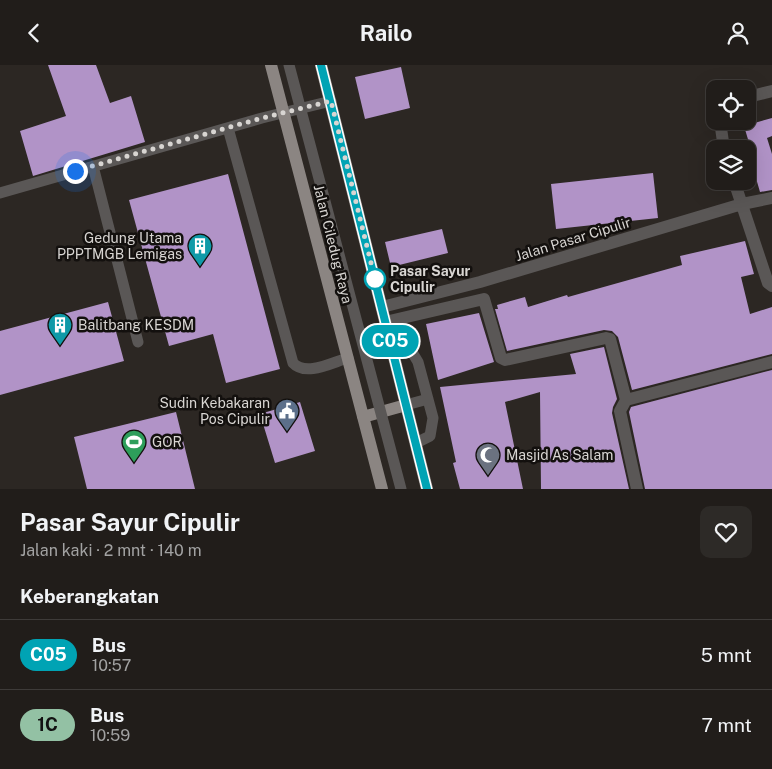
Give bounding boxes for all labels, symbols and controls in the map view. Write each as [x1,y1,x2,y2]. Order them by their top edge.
icon: back [20,19,48,47]
icon: person [724,19,752,47]
text: Railo [360,20,412,46]
map controls [706,80,756,190]
button: locate [706,80,756,130]
button: layers [706,140,756,190]
your location [63,159,88,184]
street label: Jalan Ciledug Raya [310,183,356,305]
street label: Jalan Pasar Cipulir [513,214,633,264]
place label: Gedung Utama PPPTMGB Lemigas [57,230,182,262]
building icon: Gedung Utama PPPTMGB Lemigas [187,233,213,267]
place label: Pasar Sayur Cipulir [390,263,471,295]
marker: Pasar Sayur Cipulir [364,268,386,290]
building icon: Balitbang KESDM [47,312,73,346]
place label: Balitbang KESDM [78,317,194,333]
line badge: C05 [361,325,419,357]
text: C05 [372,330,408,351]
place label: Sudin Kebakaran Pos Cipulir [159,395,270,427]
public building icon: Sudin Kebakaran Pos Cipulir [274,398,300,432]
sports icon: GOR [121,429,147,463]
place label: GOR [152,434,182,450]
mosque icon: Masjid As Salam [475,442,501,476]
place label: Masjid As Salam [506,447,613,463]
button: heart [700,506,752,558]
text: Pasar Sayur Cipulir [20,508,240,536]
text: Jalan kaki · 2 mnt · 140 m [20,541,202,560]
text: Keberangkatan [20,585,159,607]
text: Bus [92,634,126,656]
text: C05 [30,644,67,665]
text: 5 mnt [701,644,752,666]
text: 10:57 [92,656,131,675]
text: Bus [90,704,124,726]
text: 1C [37,714,58,735]
text: 7 mnt [702,714,752,736]
text: 10:59 [90,726,130,745]

